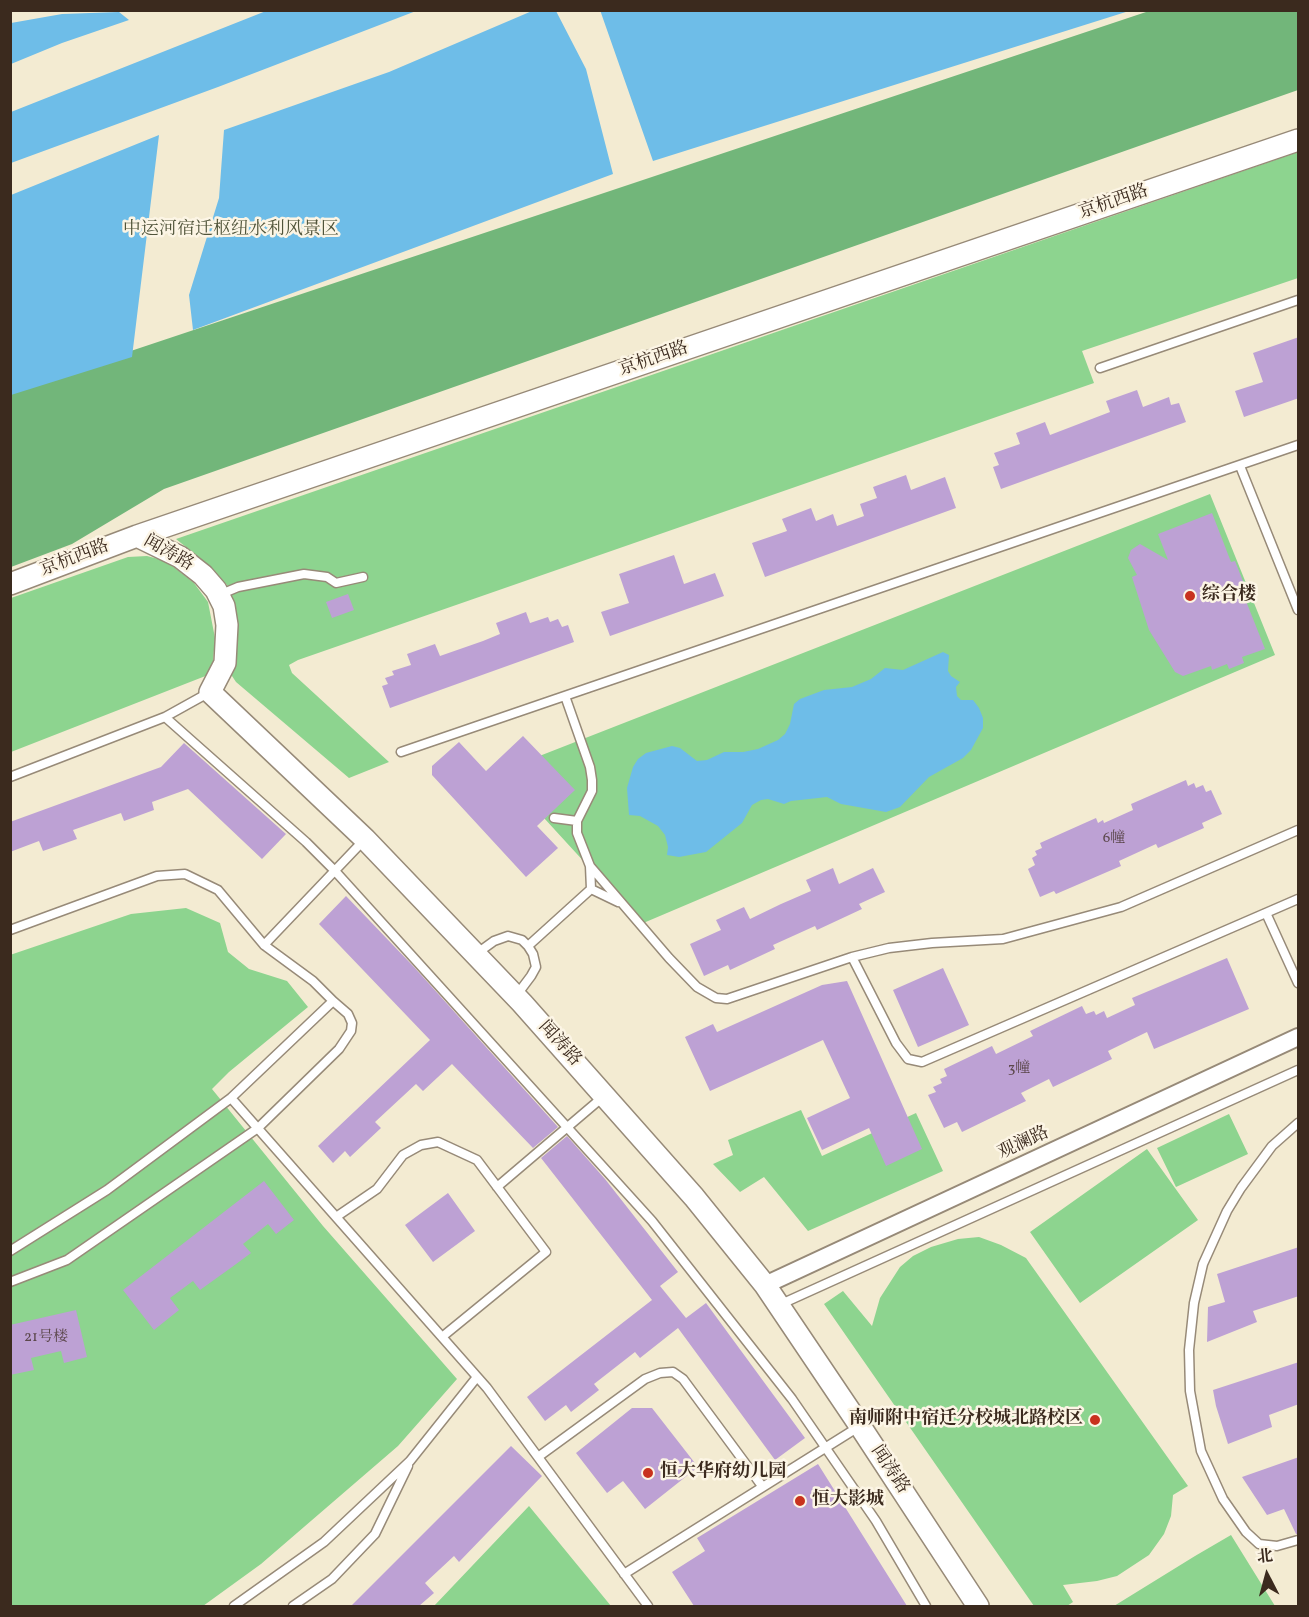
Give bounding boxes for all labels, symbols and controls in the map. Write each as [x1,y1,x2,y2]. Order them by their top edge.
street label: 京杭西路 [1076,181,1152,225]
park label: 中运河宿迁枢纽水利风景区 [123,220,339,242]
street label: 京杭西路 [616,338,692,382]
street label: 闻涛路 [139,531,197,577]
street label: 京杭西路 [38,536,112,582]
place label: 综合楼 [1202,585,1256,607]
marker: 综合楼 [1183,589,1197,603]
house number: 6幢 [1103,830,1125,848]
street label: 闻涛路 [533,1017,585,1071]
house number: 3幢 [1008,1060,1030,1078]
street label: 观澜路 [995,1123,1053,1165]
house number: 21号楼 [24,1329,68,1347]
place label: 南师附中宿迁分校城北路校区 [849,1409,1083,1431]
marker: 南师附中宿迁分校城北路校区 [1088,1413,1102,1427]
street label: 闻涛路 [865,1441,913,1499]
place label: 恒大华府幼儿园 [660,1462,786,1484]
marker: 恒大华府幼儿园 [641,1466,655,1480]
place label: 恒大影城 [812,1490,884,1512]
marker: 恒大影城 [793,1494,807,1508]
north arrow [1237,1545,1297,1605]
text: 北 [1256,1545,1274,1569]

